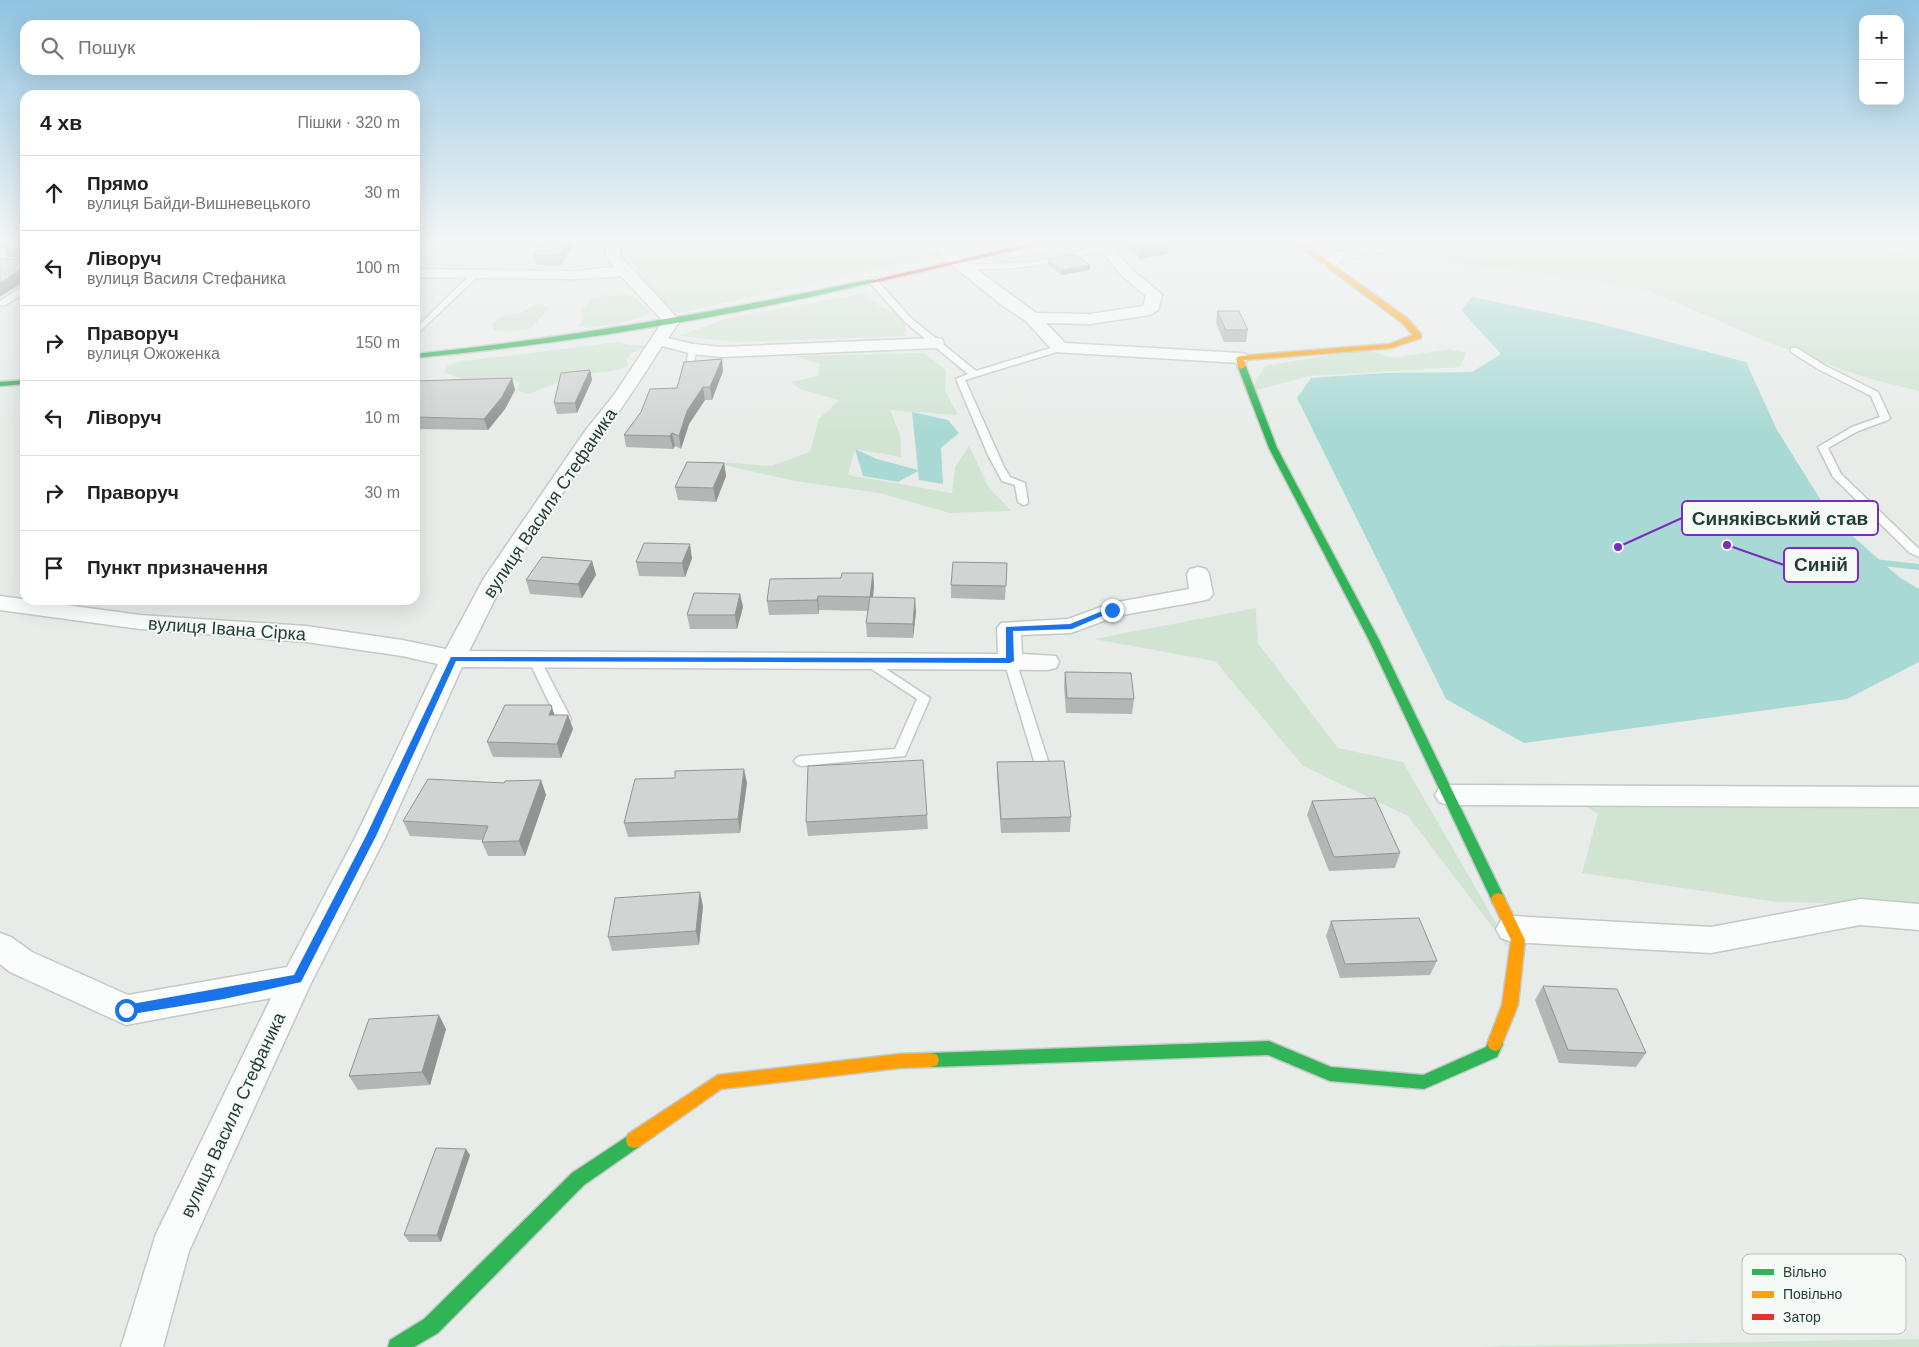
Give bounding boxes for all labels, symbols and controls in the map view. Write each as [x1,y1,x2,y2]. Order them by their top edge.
map controls [1859,15,1904,105]
button: + [1859,15,1904,60]
search box [20,20,420,75]
icon: search [38,34,66,62]
text: Пошук [78,37,135,58]
button: − [1859,60,1904,105]
text: 4 хв [40,111,82,134]
text: Пішки · 320 m [297,114,400,131]
text: Прямо [87,173,149,194]
icon: ahead [40,179,68,207]
text: 30 m [364,184,400,201]
text: вулиця Байди-Вишневецького [87,195,311,212]
text: Ліворуч [87,248,162,269]
icon: left [40,254,68,282]
text: 100 m [356,259,400,276]
text: вулиця Василя Стефаника [87,270,286,287]
text: Праворуч [87,323,179,344]
icon: right [40,329,68,357]
text: 150 m [356,334,400,351]
text: вулиця Ожоженка [87,345,220,362]
icon: left [40,404,68,432]
street label: вулиця Василя Стефаника [479,404,621,601]
text: Ліворуч [87,407,162,428]
text: 10 m [364,409,400,426]
icon: right [40,479,68,507]
text: Праворуч [87,482,179,503]
text: 30 m [364,484,400,501]
callout: Синяківський став [1682,501,1878,535]
text: Синяківський став [1692,508,1868,529]
callout: Синій [1784,548,1858,582]
icon: arrive [40,554,68,582]
text: Синій [1794,554,1848,575]
text: Пункт призначення [87,557,268,578]
route end [1101,599,1124,622]
street label: вулиця Івана Сірка [147,614,307,645]
route start [115,999,138,1022]
street label: вулиця Василя Стефаника [177,1008,290,1221]
legend [1742,1254,1906,1334]
text: Вільно [1783,1264,1827,1280]
text: Повільно [1783,1286,1843,1302]
text: Затор [1783,1309,1821,1325]

